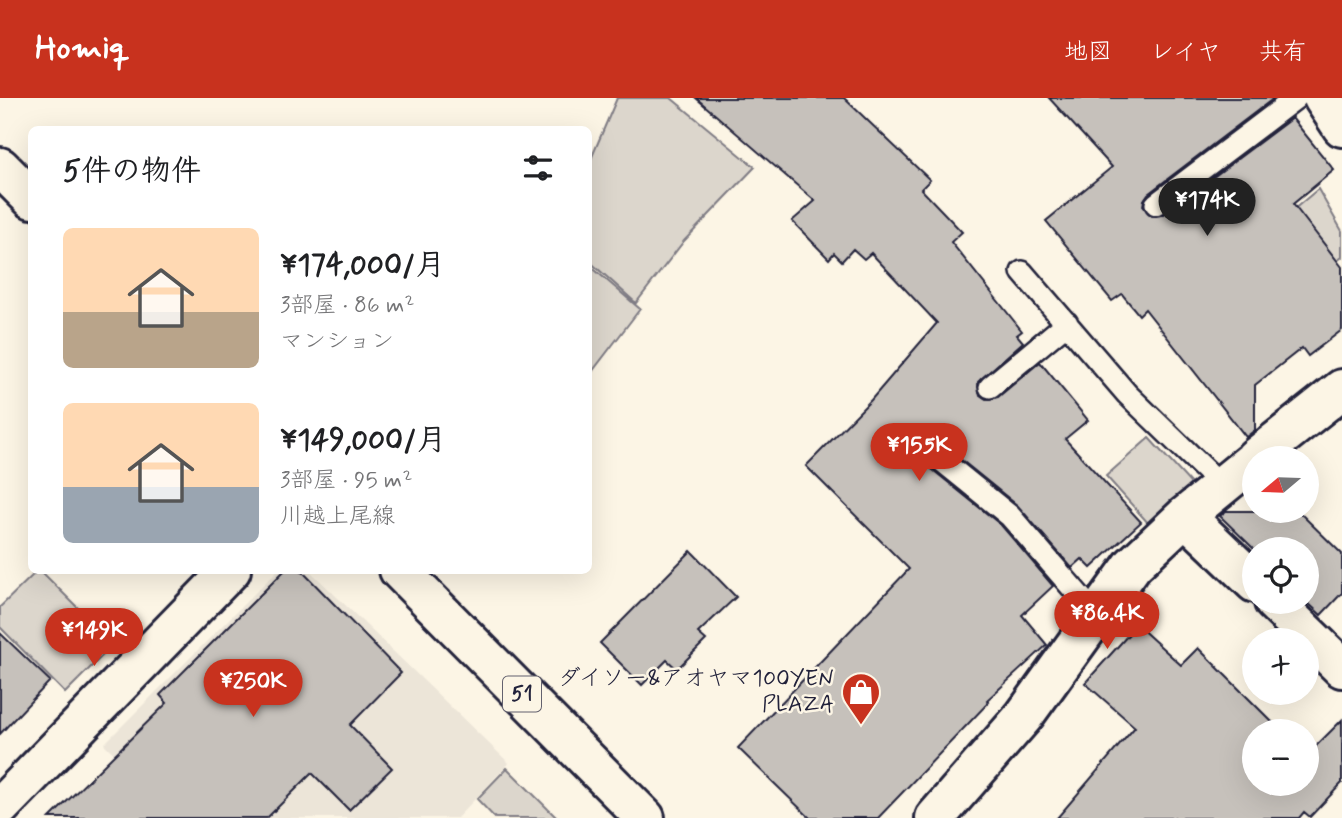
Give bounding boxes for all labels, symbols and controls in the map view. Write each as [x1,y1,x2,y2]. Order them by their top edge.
text: Homiq [35,27,130,71]
text: 地図 [1064,37,1112,68]
text: レイヤ [1150,37,1221,68]
text: 共有 [1259,37,1307,68]
icon: filters [519,149,557,187]
text: 5件の物件 [63,152,201,191]
pin: ¥174K [1158,178,1256,238]
text: ¥174K [1175,186,1239,216]
text: ¥174,000/月 [280,246,445,285]
icon: home [119,256,203,340]
text: 3部屋 · 86 m² [280,291,414,321]
text: マンション [280,327,394,357]
text: ¥149,000/月 [280,421,446,460]
pin: ¥155K [870,424,968,483]
icon: home [119,431,203,515]
text: ¥155K [887,431,951,461]
north arrow [1242,446,1320,523]
map controls [1242,446,1319,796]
text: 3部屋 · 95 m² [280,466,412,496]
text: 川越上尾線 [280,502,395,532]
button: locate [1242,537,1319,614]
pin: ¥86.4K [1050,592,1164,651]
text: ¥86.4K [1070,599,1144,629]
pin: ¥149K [45,608,143,668]
text: ¥149K [61,616,127,646]
button: + [1242,628,1319,705]
pin: ¥250K [204,660,302,719]
place label: ダイソー&アオヤマ100YEN PLAZA [558,664,834,720]
text: ¥250K [220,667,286,697]
shop icon: ダイソー&アオヤマ100YEN PLAZA [840,671,882,726]
road number: 51 [503,676,541,712]
button: − [1242,719,1319,796]

